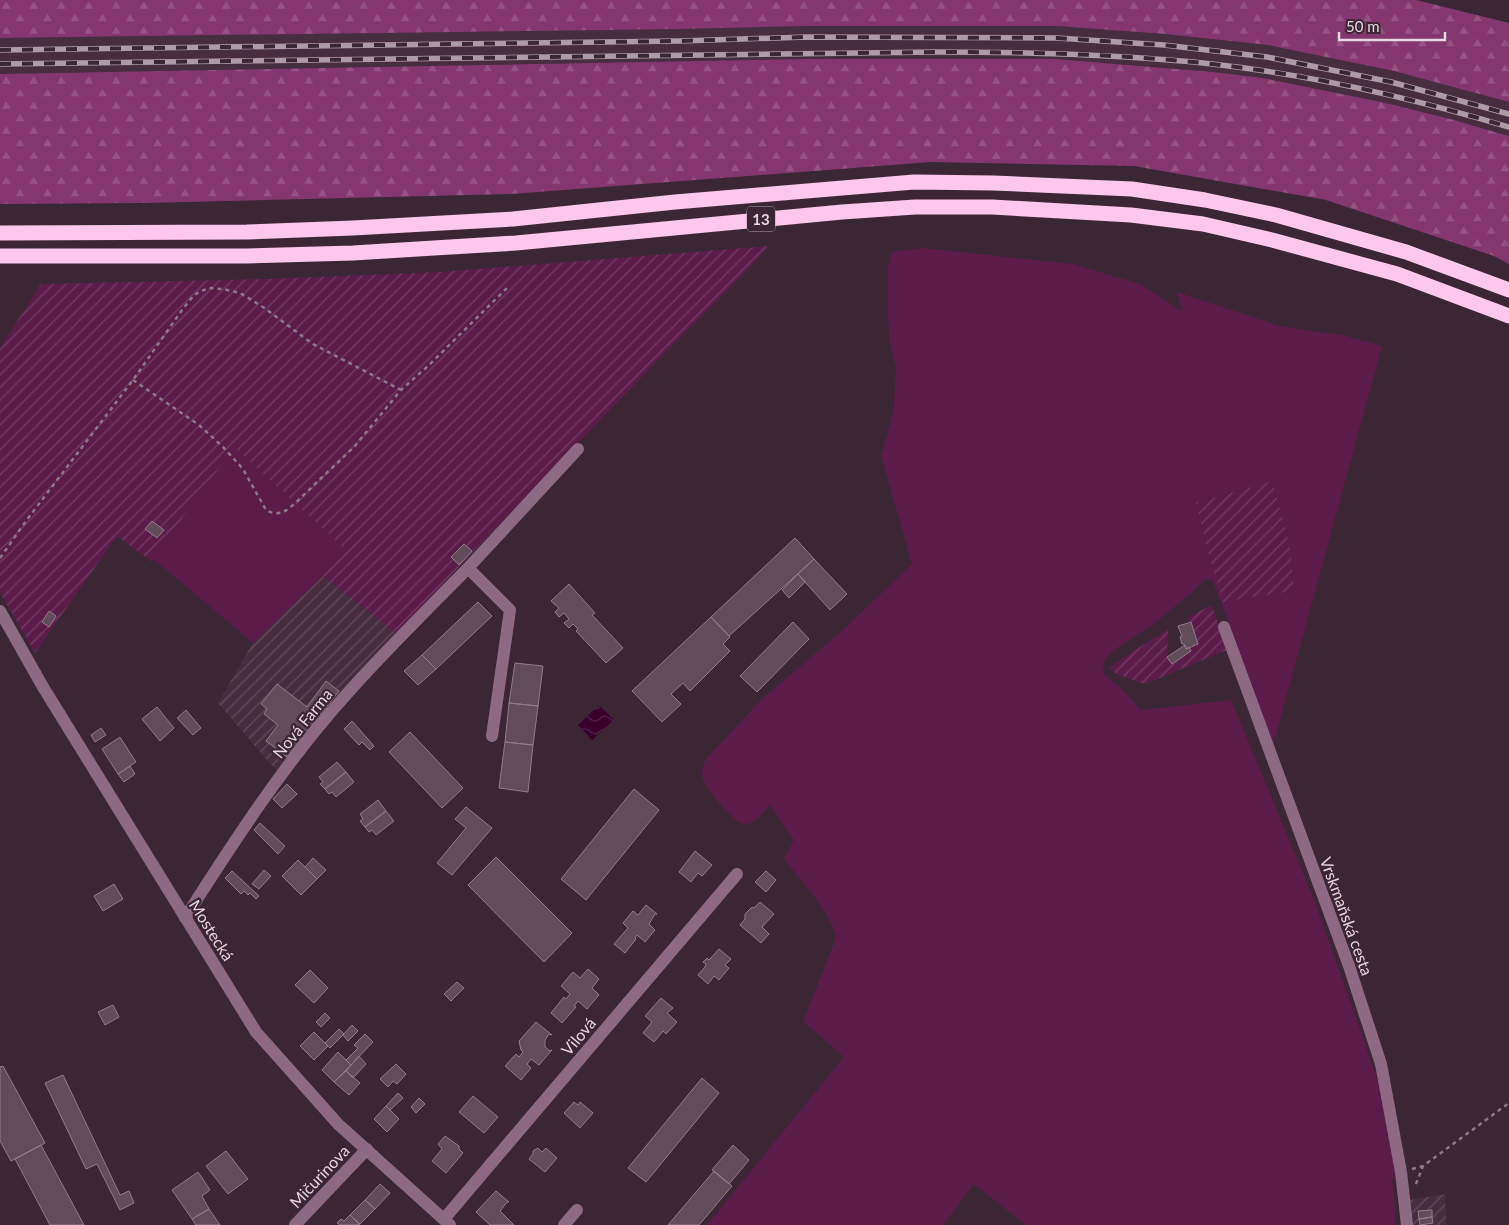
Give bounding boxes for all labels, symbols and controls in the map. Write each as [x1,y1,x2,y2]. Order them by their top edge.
scale bar [1339,10,1445,42]
text: 50 m [1346,17,1380,35]
road number: 13 [747,206,775,232]
street label: Nová Farma [268,684,336,762]
street label: Vrskmaňská cesta [1317,854,1377,978]
street label: Mostecká [186,896,238,964]
street label: Vilová [557,1013,599,1059]
street label: Mičurinova [285,1141,353,1211]

